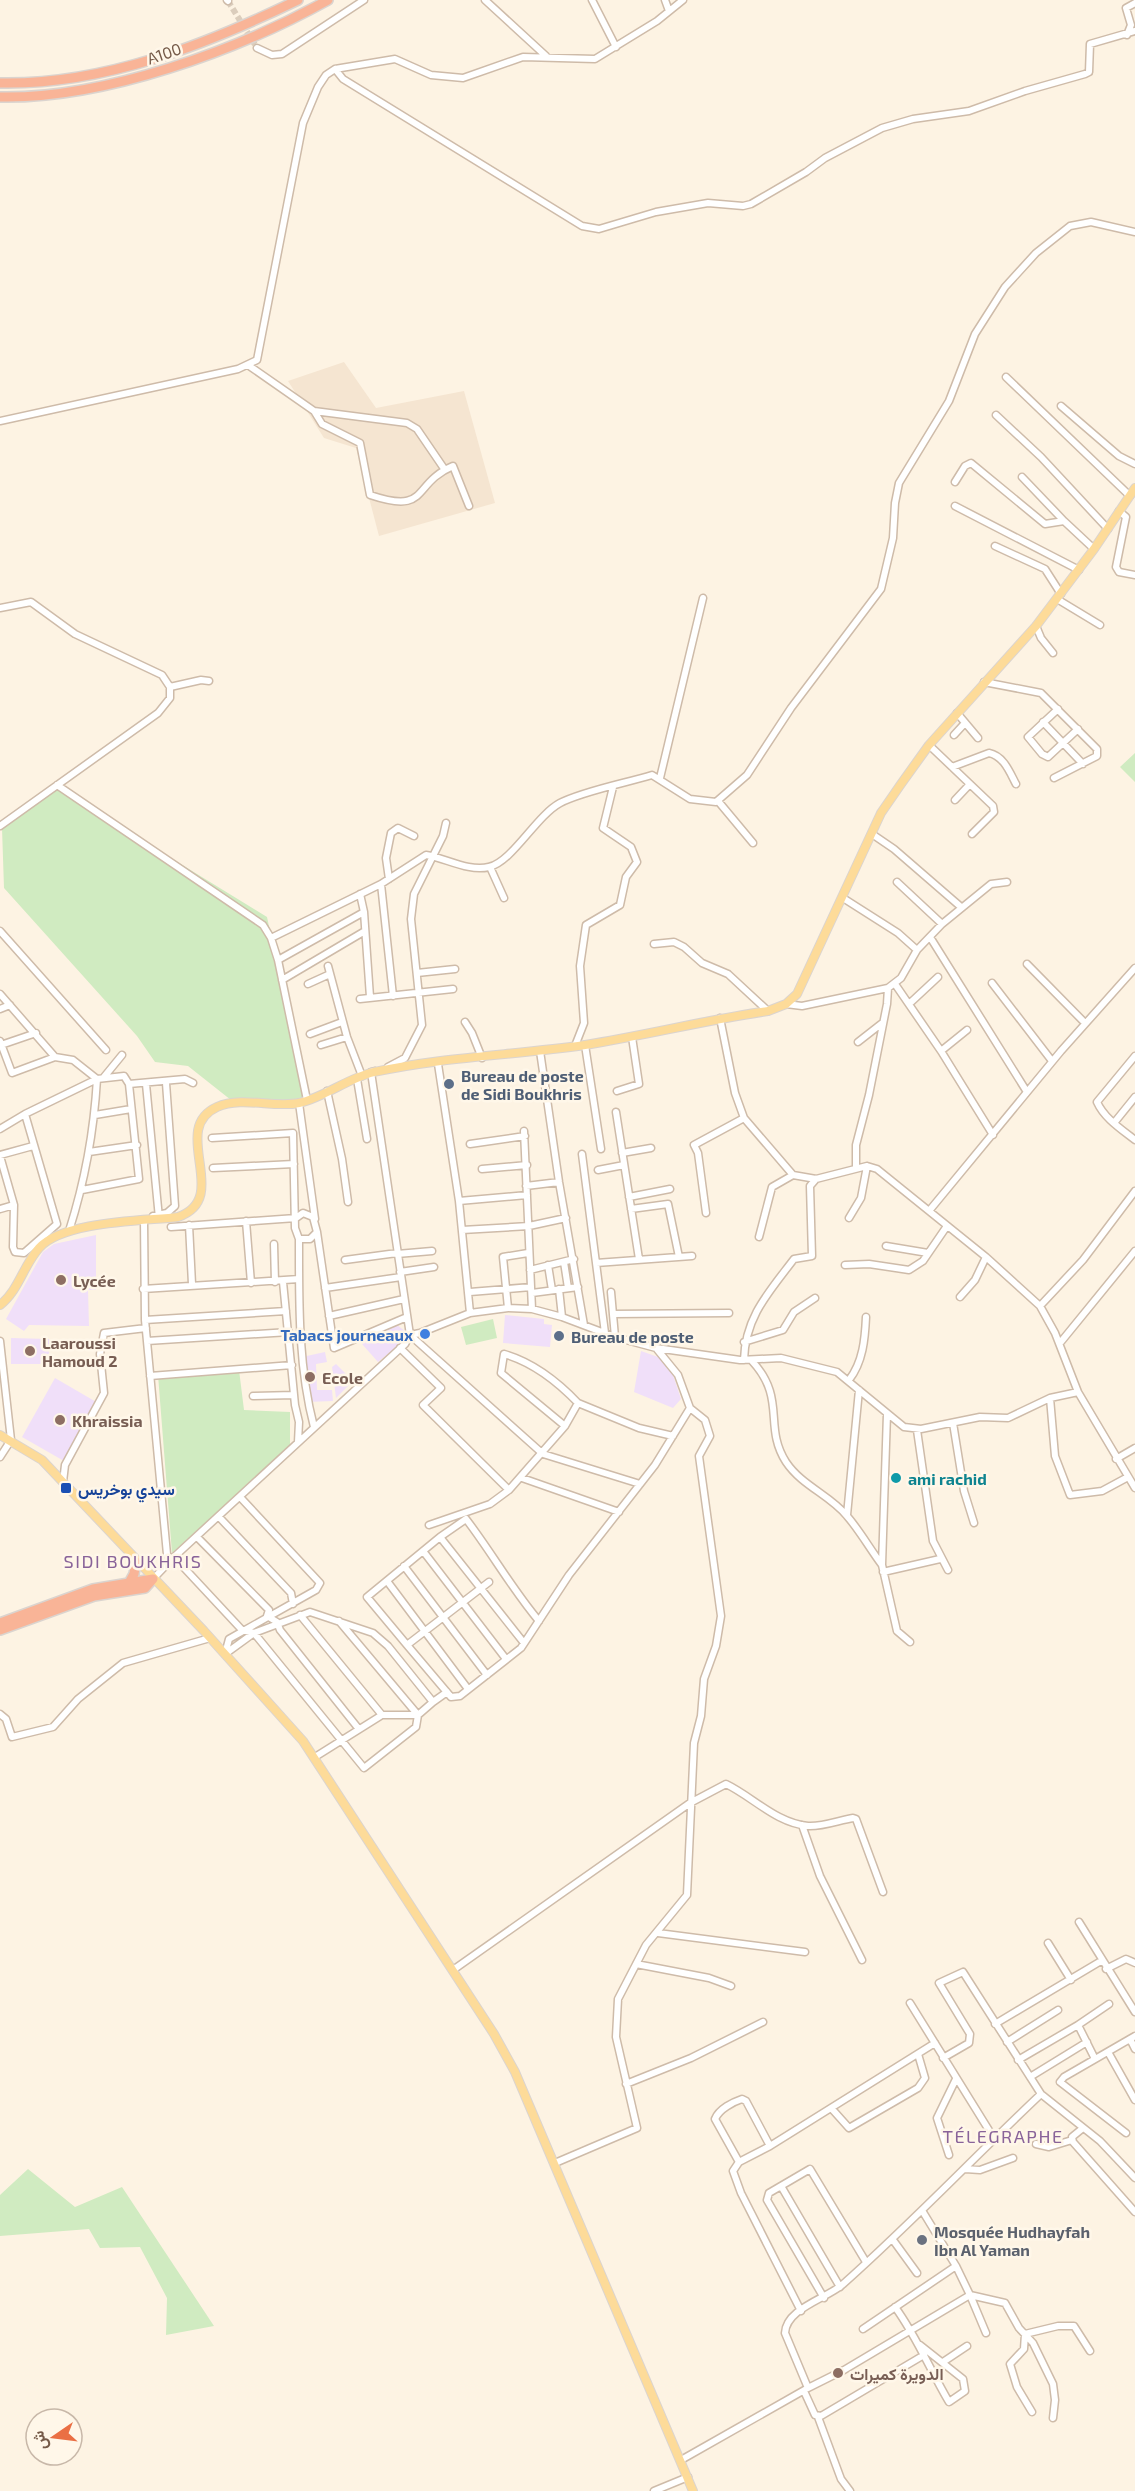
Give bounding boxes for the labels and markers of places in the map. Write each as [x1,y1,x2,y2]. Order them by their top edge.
place label: Bureau de poste de Sidi Boukhris [461,1066,584,1103]
marker: Bureau de poste de Sidi Boukhris [442,1077,456,1091]
place label: Lycée [73,1271,116,1291]
marker: Lycée [54,1273,68,1287]
place label: Tabacs journeaux [280,1325,413,1344]
marker: Tabacs journeaux [418,1327,432,1341]
place label: Bureau de poste [571,1327,694,1346]
marker: Bureau de poste [552,1329,566,1343]
place label: Laaroussi Hamoud 2 [42,1333,118,1370]
marker: Laaroussi Hamoud 2 [23,1344,37,1358]
place label: Ecole [322,1368,363,1387]
marker: Ecole [303,1370,317,1384]
place label: Khraissia [72,1411,143,1430]
marker: Khraissia [53,1413,67,1427]
place label: ami rachid [908,1469,987,1488]
marker: ami rachid [889,1471,903,1485]
place label: سيدي بوخريس [78,1479,175,1503]
marker: سيدي بوخريس [59,1481,73,1495]
place label: Mosquée Hudhayfah Ibn Al Yaman [934,2222,1090,2259]
marker: Mosquée Hudhayfah Ibn Al Yaman [915,2233,929,2247]
place label: الدويرة كميرات [850,2364,944,2385]
marker: الدويرة كميرات [831,2366,845,2380]

